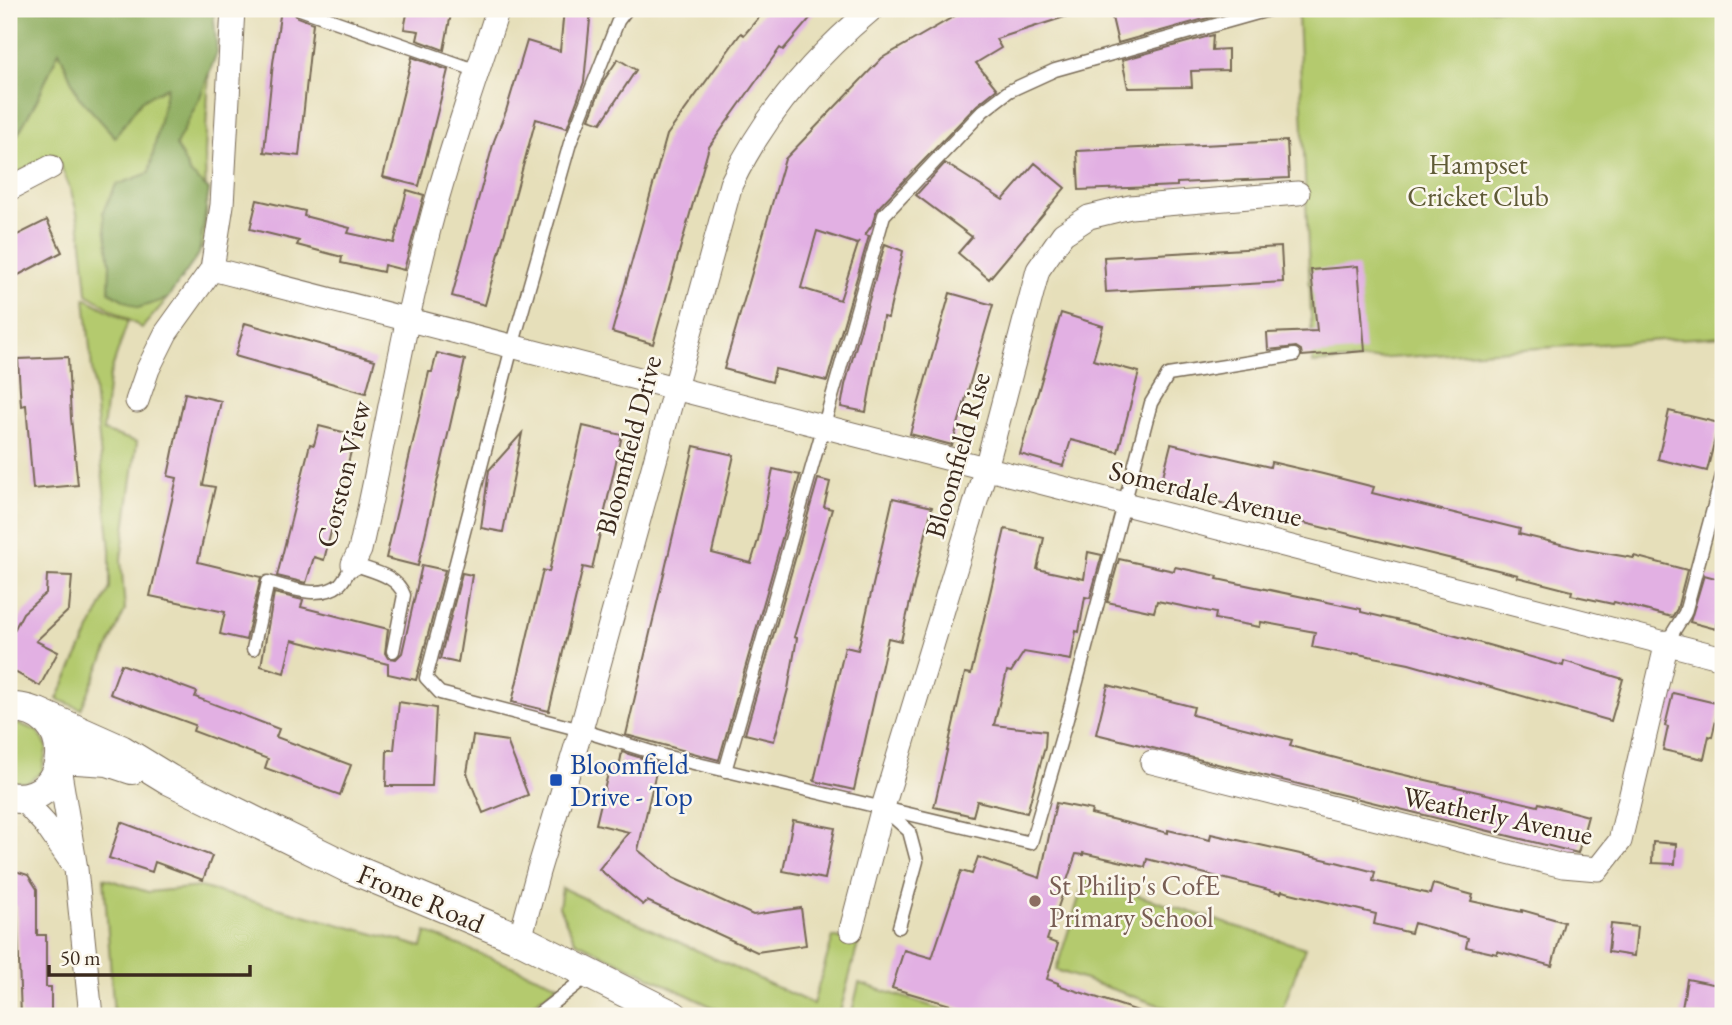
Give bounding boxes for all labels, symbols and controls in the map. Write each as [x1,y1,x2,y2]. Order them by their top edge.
park label: Hampset Cricket Club [1407,146,1549,214]
street label: Bloomfield Drive [587,351,669,539]
street label: Bloomfield Rise [916,368,998,542]
street label: Corston View [307,396,379,551]
street label: Somerdale Avenue [1106,452,1306,534]
place label: Bloomfield Drive - Top [570,746,693,814]
marker: Bloomfield Drive - Top [548,772,564,788]
street label: Weatherly Avenue [1400,777,1596,853]
street label: Frome Road [352,855,491,941]
place label: St Philip's CofE Primary School [1049,867,1220,935]
marker: St Philip's CofE Primary School [1027,893,1043,909]
scale bar [49,934,250,978]
text: 50 m [60,944,101,971]

